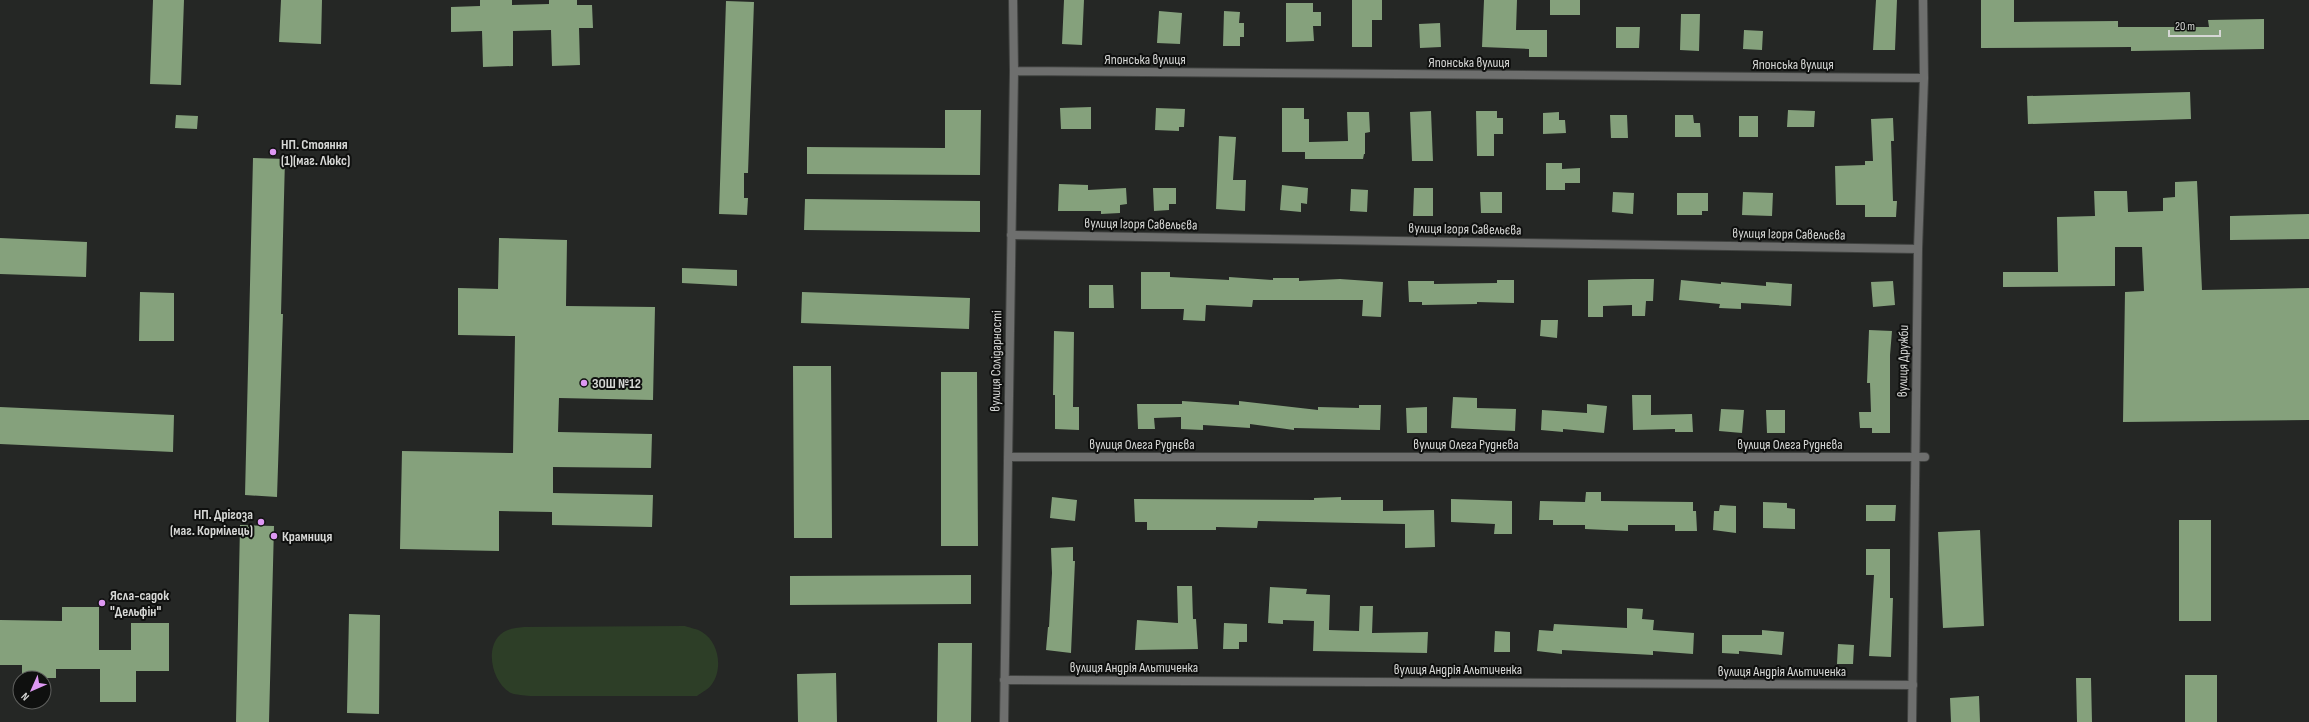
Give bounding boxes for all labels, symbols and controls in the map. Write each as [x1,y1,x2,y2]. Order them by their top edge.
scale bar [2169,12,2220,38]
text: 20 m [2175,19,2195,34]
street label: Японська вулиця [1104,51,1186,68]
street label: Японська вулиця [1428,54,1510,71]
street label: Японська вулиця [1752,56,1834,73]
place label: НП. Стояння (1)(маг. Люкс) [281,136,350,169]
marker: НП. Стояння (1)(маг. Люкс) [268,147,278,157]
street label: вулиця Ігоря Савельєва [1084,215,1198,233]
street label: вулиця Ігоря Савельєва [1408,220,1522,238]
street label: вулиця Ігоря Савельєва [1732,225,1846,243]
street label: вулиця Солідарності [987,310,1005,412]
street label: вулиця Дружби [1894,324,1912,397]
place label: ЗОШ №12 [592,375,641,392]
marker: ЗОШ №12 [579,378,589,388]
street label: вулиця Олега Руднєва [1089,436,1195,453]
street label: вулиця Олега Руднєва [1413,436,1519,453]
street label: вулиця Олега Руднєва [1737,436,1843,453]
place label: НП. Дрігоза (маг. Кормілець) [170,506,253,539]
marker: НП. Дрігоза (маг. Кормілець) [256,517,266,527]
place label: Крамниця [282,528,333,545]
marker: Крамниця [269,531,279,541]
place label: Ясла-садок "Дельфін" [110,587,169,620]
marker: Ясла-садок "Дельфін" [97,598,107,608]
street label: вулиця Андрія Альтиченка [1070,659,1198,676]
street label: вулиця Андрія Альтиченка [1394,661,1522,678]
street label: вулиця Андрія Альтиченка [1718,663,1846,680]
north arrow [12,670,52,710]
text: N [19,690,32,703]

